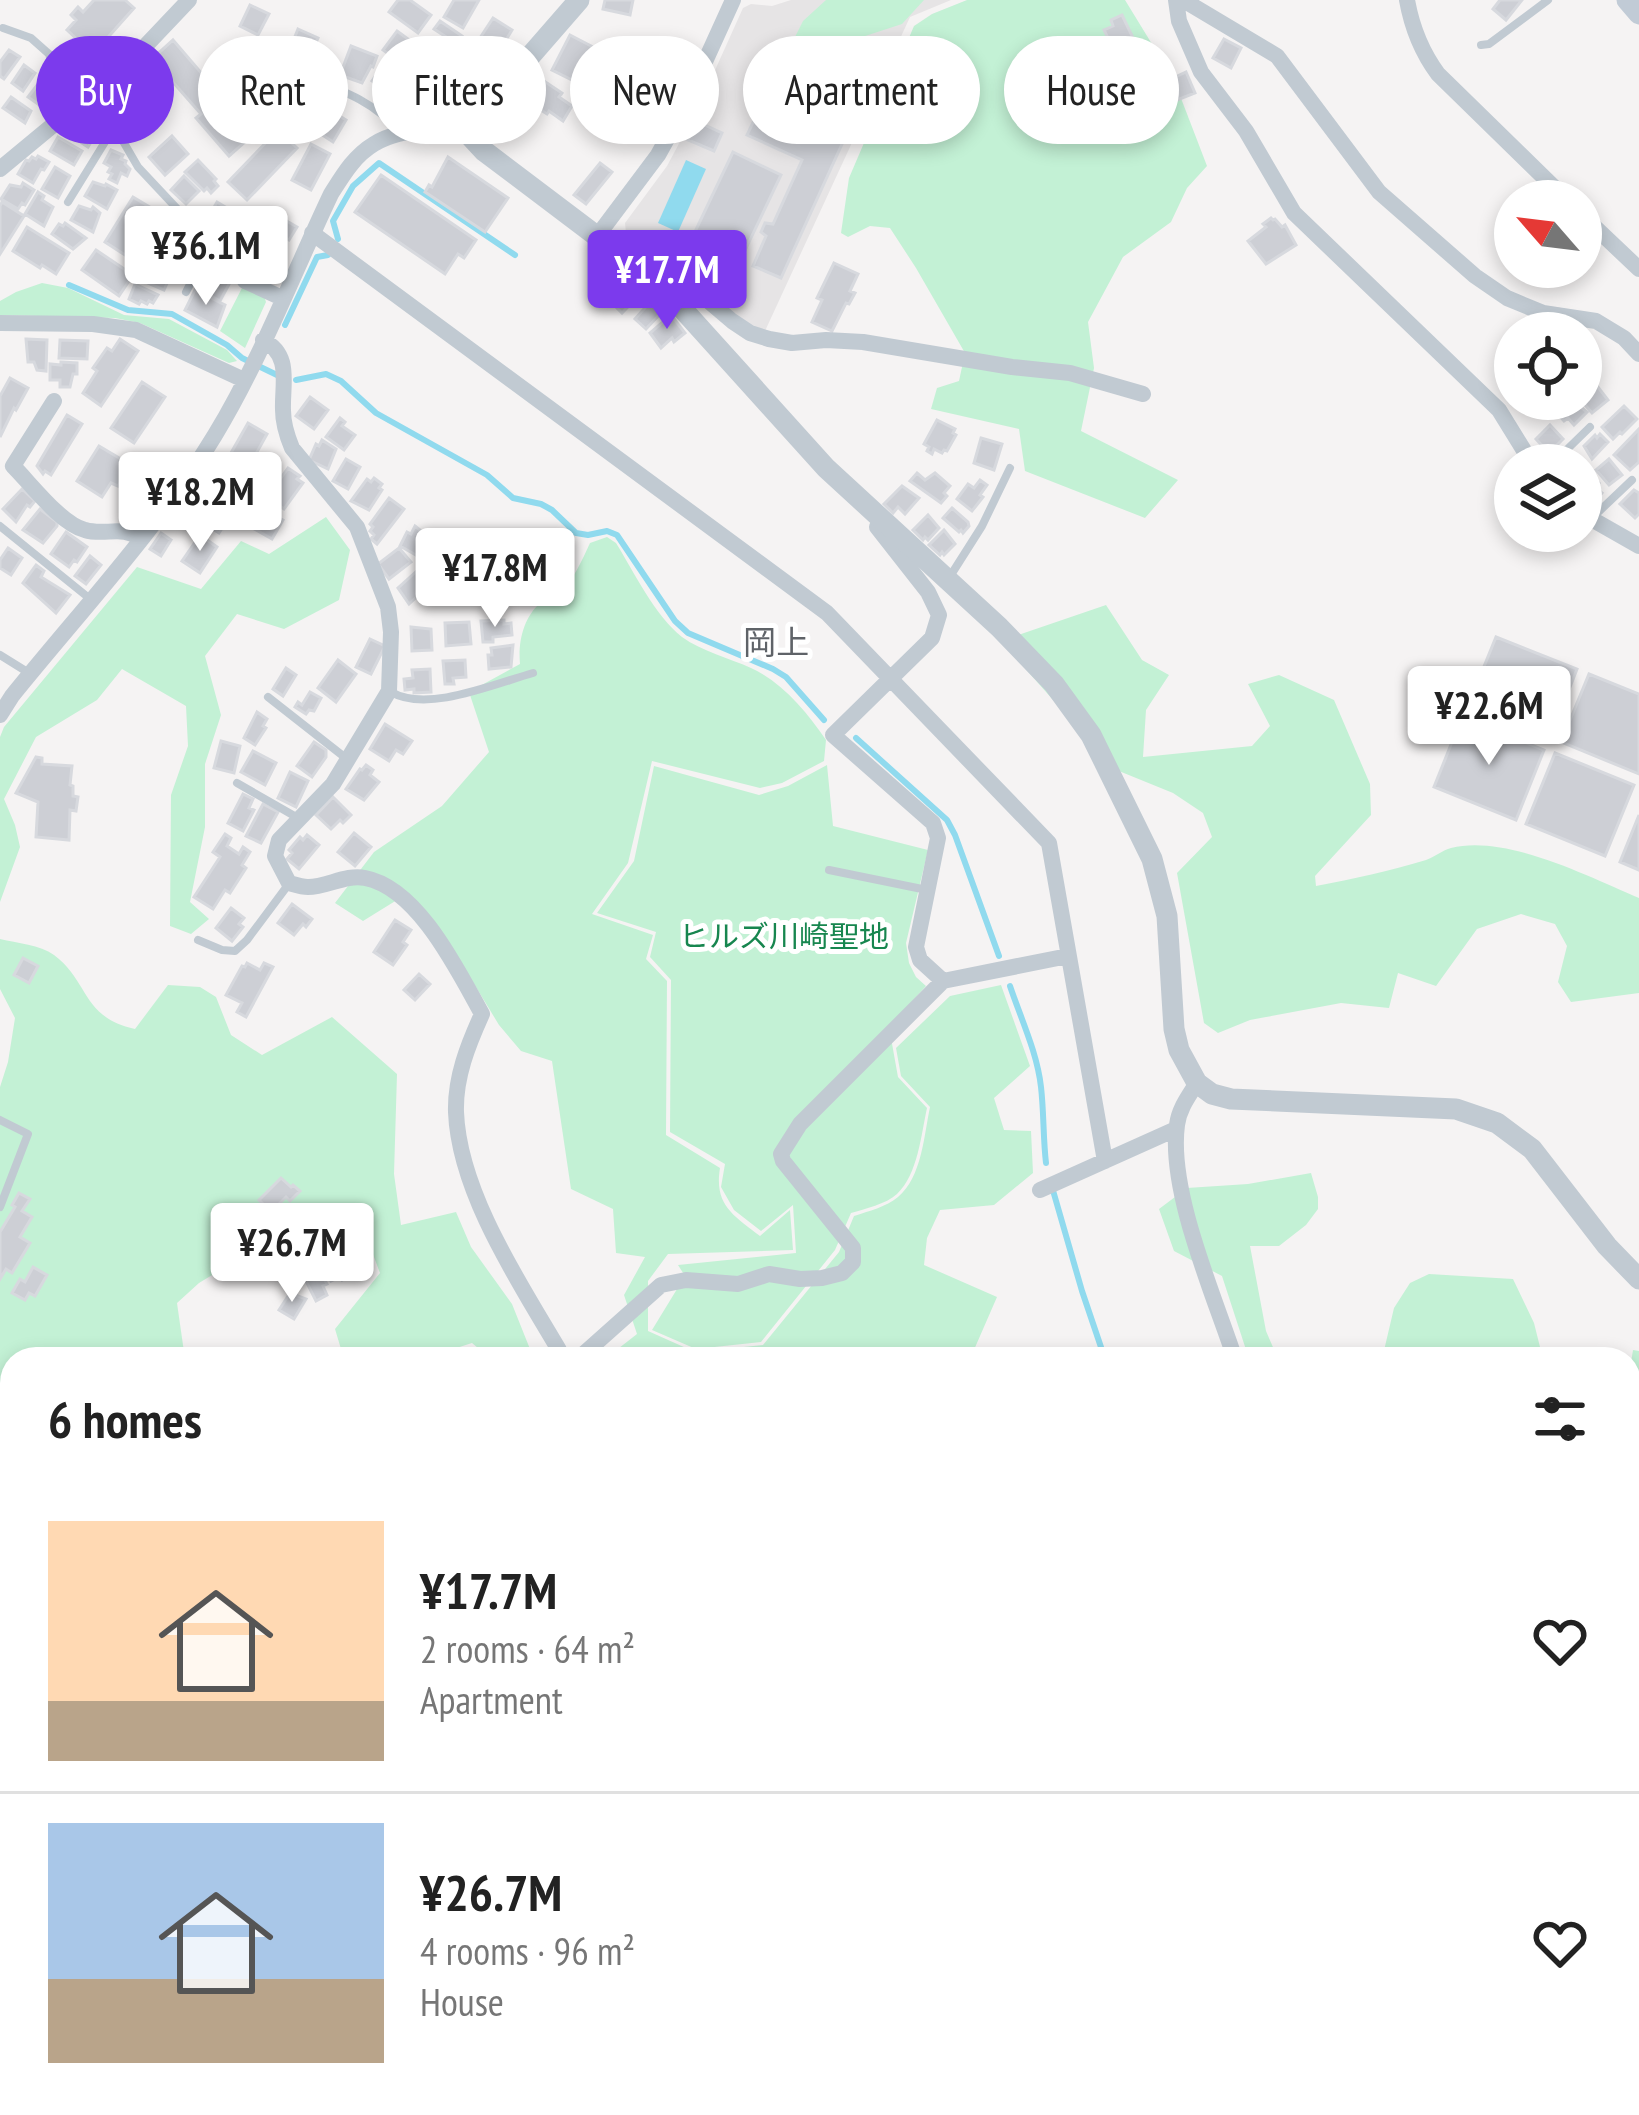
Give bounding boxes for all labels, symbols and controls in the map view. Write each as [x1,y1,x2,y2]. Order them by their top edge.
chip: Buy [36,36,174,144]
chip: Rent [198,36,348,144]
chip: Filters [372,36,546,144]
chip: New [570,36,719,144]
chip: Apartment [743,36,980,144]
chip: House [1004,36,1179,144]
north arrow [1494,180,1602,288]
map controls [1494,180,1602,552]
pin: ¥36.1M [108,206,304,308]
text: ¥36.1M [152,219,260,270]
pin: ¥17.7M [569,230,765,332]
text: ¥17.7M [615,243,719,294]
button: locate [1494,312,1602,420]
button: layers [1494,444,1602,552]
pin: ¥18.2M [102,452,298,554]
text: ¥18.2M [146,465,254,516]
pin: ¥17.8M [397,528,593,630]
text: ¥17.8M [443,541,547,592]
district label: 岡上 [743,620,809,663]
pin: ¥22.6M [1391,666,1587,768]
text: ¥22.6M [1435,679,1543,730]
park label: ヒルズ川崎聖地 [679,916,889,955]
pin: ¥26.7M [194,1203,390,1305]
text: ¥26.7M [238,1216,346,1267]
text: 6 homes [48,1386,202,1452]
icon: filters [1527,1386,1593,1452]
text: ¥17.7M [420,1557,557,1623]
icon: home [144,1569,288,1713]
icon: heart [1527,1608,1593,1674]
text: 2 rooms · 64 m² [420,1623,635,1674]
text: Apartment [420,1674,563,1725]
text: ¥26.7M [420,1859,562,1925]
icon: home [144,1871,288,2015]
icon: heart [1527,1910,1593,1976]
text: 4 rooms · 96 m² [420,1925,635,1976]
text: House [420,1976,504,2027]

